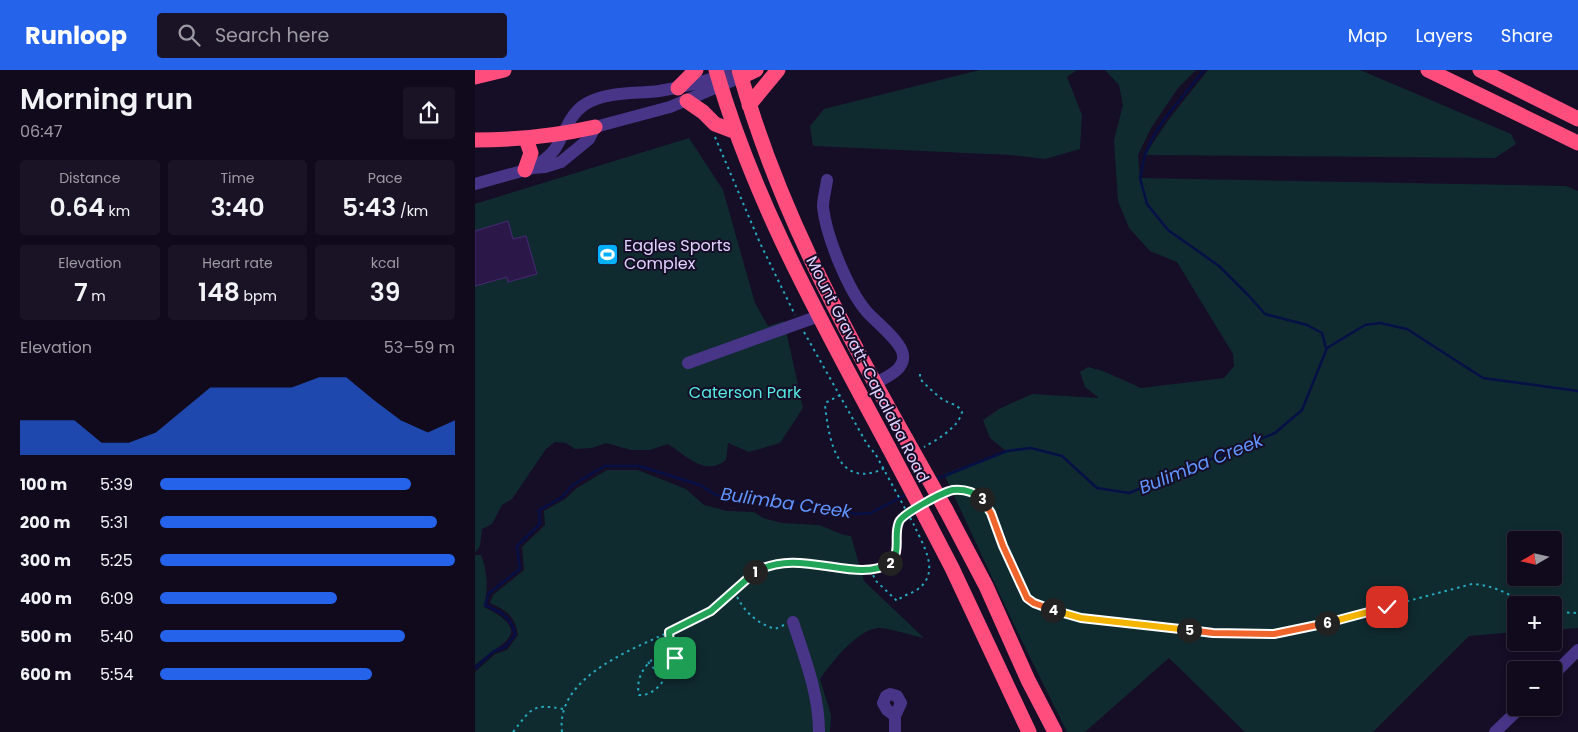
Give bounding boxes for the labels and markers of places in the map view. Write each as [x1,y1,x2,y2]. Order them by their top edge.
place label: Eagles Sports Complex [624,234,731,275]
sports icon: Eagles Sports Complex [596,242,620,266]
pin: 3 [969,486,995,512]
pin: 2 [877,550,903,576]
pin: 1 [743,560,767,584]
pin [1366,586,1408,628]
pin: 4 [1041,598,1065,622]
pin: 6 [1315,610,1339,636]
pin: 5 [1177,618,1201,642]
pin [654,637,696,679]

